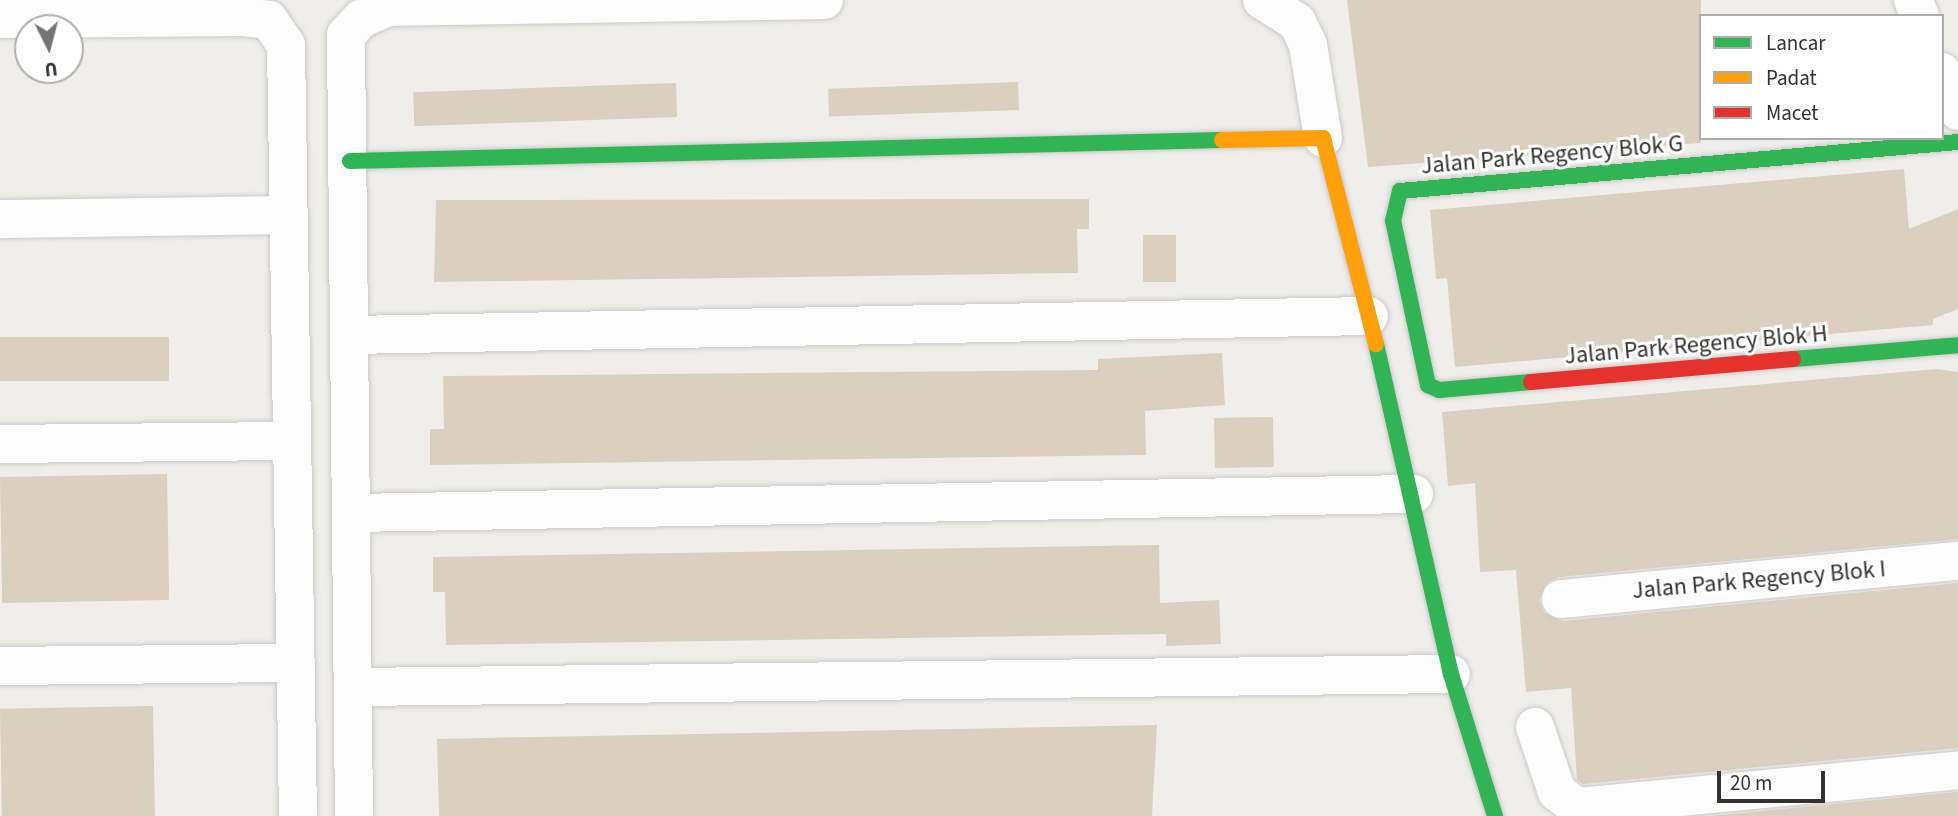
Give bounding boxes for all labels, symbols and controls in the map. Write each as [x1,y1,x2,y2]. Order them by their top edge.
north arrow [14,14,84,84]
legend [1699,14,1944,140]
text: Lancar [1766,28,1826,58]
text: U [43,54,59,82]
text: Padat [1766,63,1817,93]
text: Macet [1766,98,1818,128]
street label: Jalan Park Regency Blok G [1420,129,1684,181]
street label: Jalan Park Regency Blok H [1563,319,1829,371]
street label: Jalan Park Regency Blok I [1631,555,1887,605]
scale bar [1720,756,1828,800]
text: 20 m [1730,768,1772,798]

